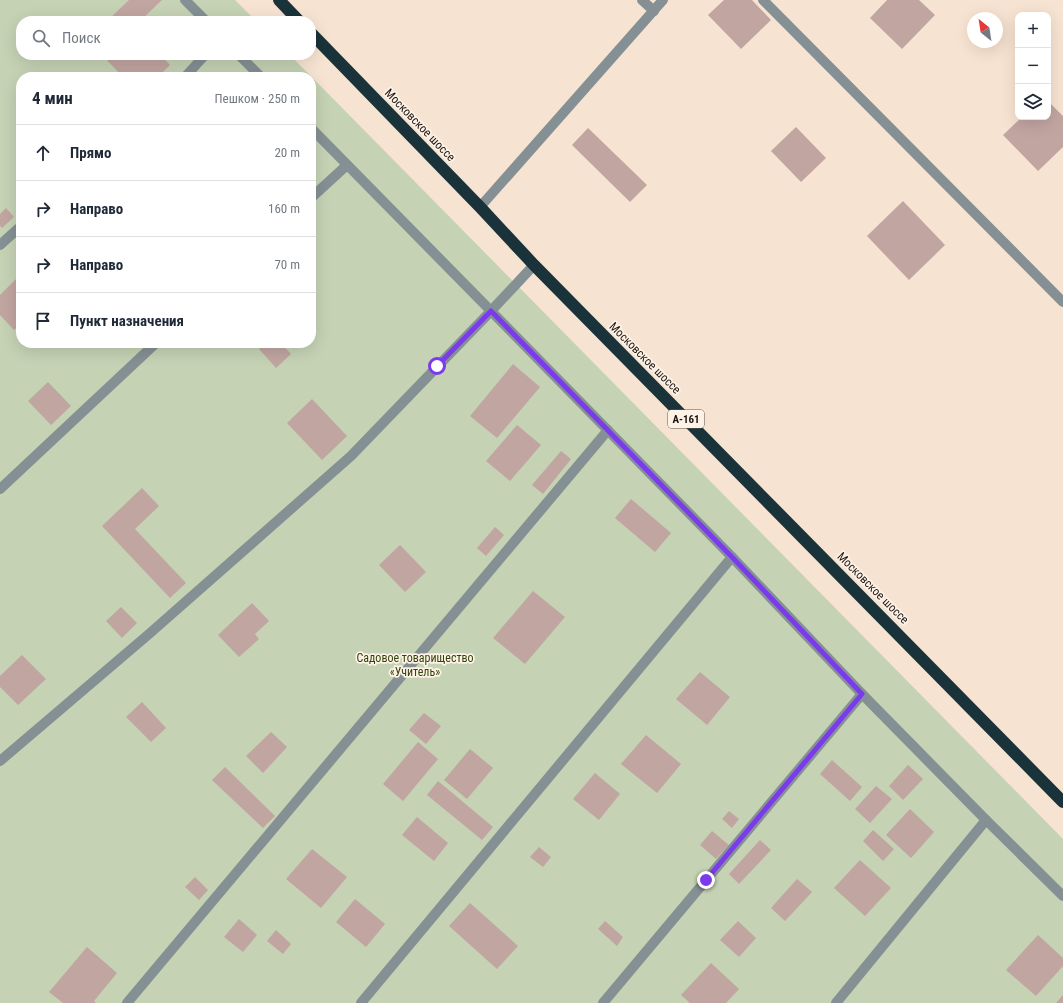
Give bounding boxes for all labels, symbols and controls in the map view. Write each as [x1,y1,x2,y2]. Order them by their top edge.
north arrow [967,12,1003,48]
map controls [1015,12,1051,120]
button: + [1015,12,1051,48]
search box [16,16,316,60]
icon: search [30,27,52,49]
text: Поиск [62,29,101,47]
button: − [1015,48,1051,84]
button: layers [1015,84,1051,120]
street label: Московское шоссе [382,86,458,164]
text: 4 мин [32,88,73,108]
text: Пешком · 250 m [214,91,300,106]
icon: ahead [32,142,54,164]
text: Прямо [70,144,111,162]
text: 20 m [274,145,300,160]
icon: right [32,198,54,220]
text: Направо [70,200,123,218]
text: 160 m [268,201,300,216]
icon: right [32,254,54,276]
text: Направо [70,256,123,274]
text: 70 m [274,257,300,272]
icon: arrive [32,310,54,332]
text: Пункт назначения [70,312,184,330]
street label: Московское шоссе [606,319,684,397]
route start [428,357,446,375]
road number: А-161 [668,410,704,428]
street label: Московское шоссе [834,549,912,627]
park label: Садовое товарищество «Учитель» [356,651,474,679]
route end [697,871,715,889]

